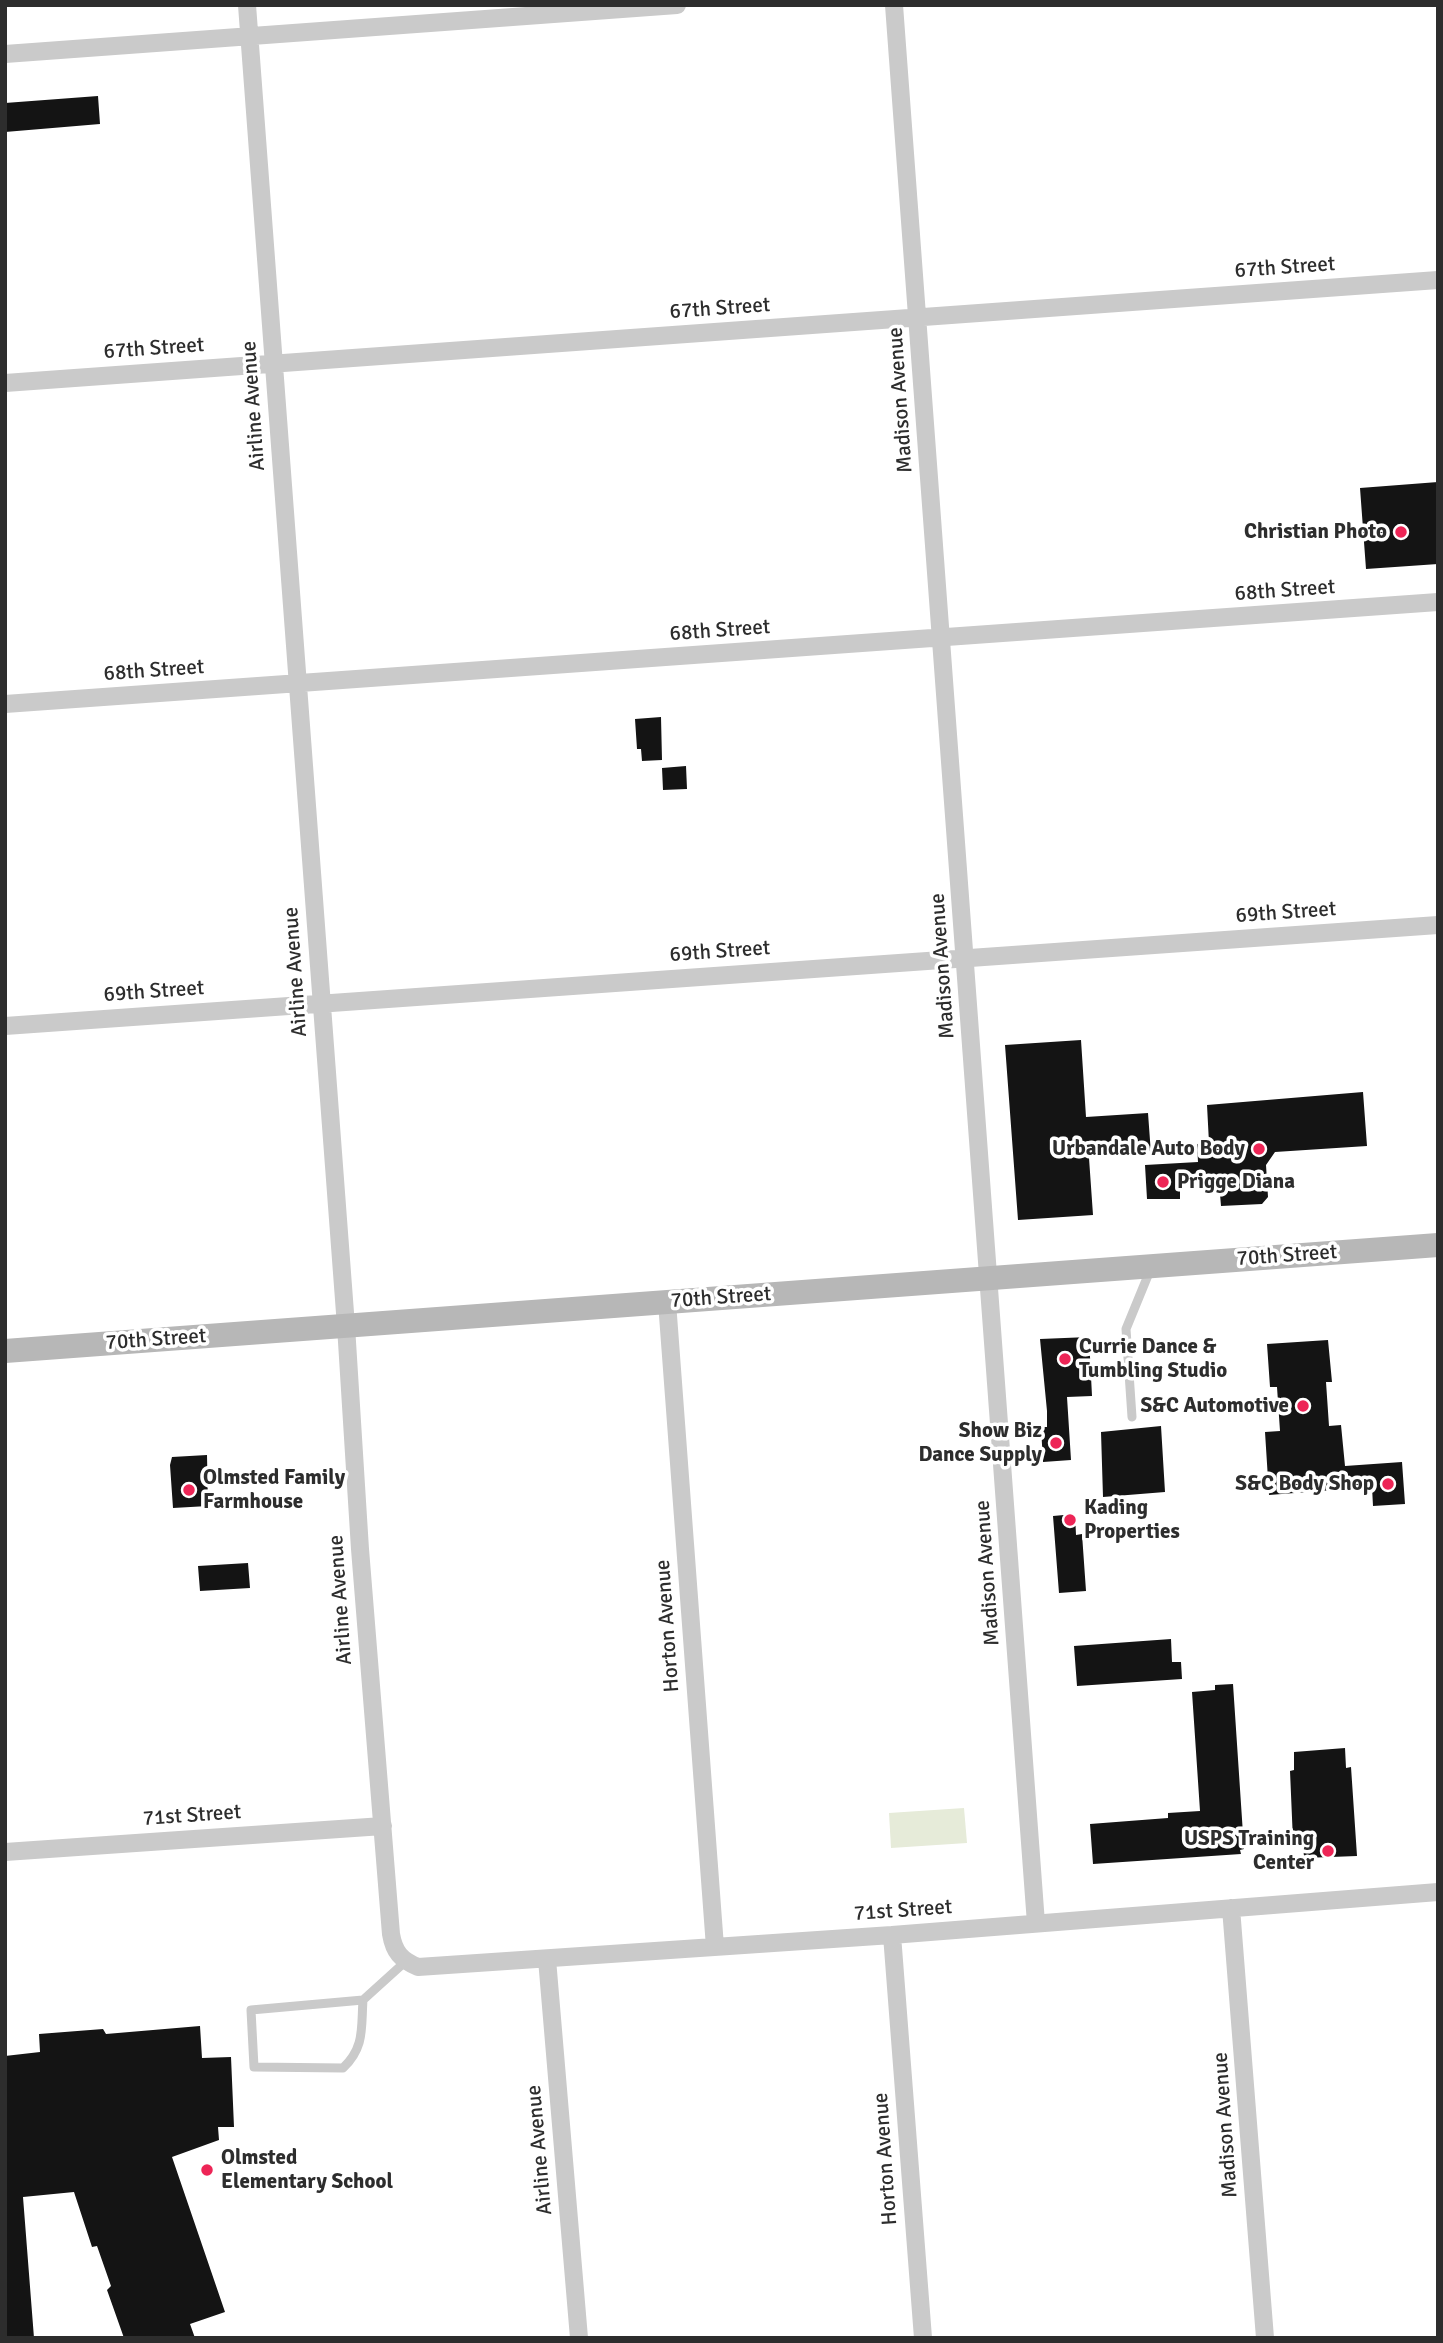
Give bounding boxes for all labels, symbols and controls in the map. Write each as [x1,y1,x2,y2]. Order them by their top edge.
street label: 67th Street [1234,252,1336,284]
street label: 67th Street [669,293,771,325]
street label: Madison Avenue [883,326,919,474]
street label: 67th Street [103,333,205,365]
street label: Airline Avenue [237,340,271,472]
place label: Christian Photo [1244,519,1387,545]
marker: Christian Photo [1393,524,1409,540]
street label: 68th Street [1234,575,1336,607]
street label: 68th Street [669,615,771,647]
street label: 68th Street [103,655,205,687]
street label: Madison Avenue [925,892,961,1040]
street label: 69th Street [1235,897,1337,929]
street label: Airline Avenue [279,906,313,1038]
street label: 69th Street [669,936,771,968]
street label: 69th Street [103,976,205,1008]
place label: Urbandale Auto Body [1052,1136,1245,1162]
marker: Urbandale Auto Body [1251,1141,1267,1157]
place label: Prigge Diana [1177,1169,1295,1195]
marker: Prigge Diana [1155,1174,1171,1190]
street label: 70th Street [1236,1240,1338,1272]
street label: 70th Street [670,1282,772,1314]
street label: 70th Street [105,1324,207,1356]
place label: Currie Dance & Tumbling Studio [1079,1334,1227,1384]
marker: Currie Dance & Tumbling Studio [1057,1351,1073,1367]
place label: S&C Automotive [1140,1393,1289,1419]
marker: S&C Automotive [1295,1398,1311,1414]
place label: Show Biz Dance Supply [919,1418,1042,1468]
marker: Show Biz Dance Supply [1048,1435,1064,1451]
place label: Olmsted Family Farmhouse [203,1465,345,1515]
place label: S&C Body Shop [1235,1471,1374,1497]
marker: S&C Body Shop [1380,1476,1396,1492]
marker: Olmsted Family Farmhouse [181,1482,197,1498]
place label: Kading Properties [1084,1495,1180,1545]
street label: Madison Avenue [970,1499,1006,1647]
marker: Kading Properties [1062,1512,1078,1528]
street label: Airline Avenue [324,1534,358,1666]
street label: Horton Avenue [651,1559,685,1693]
street label: 71st Street [142,1800,242,1832]
place label: USPS Training Center [1184,1826,1314,1876]
marker: USPS Training Center [1320,1843,1336,1859]
street label: 71st Street [853,1895,953,1927]
street label: Madison Avenue [1208,2051,1244,2199]
street label: Airline Avenue [522,2084,558,2216]
street label: Horton Avenue [869,2092,903,2226]
place label: Olmsted Elementary School [221,2145,393,2195]
marker: Olmsted Elementary School [199,2162,215,2178]

